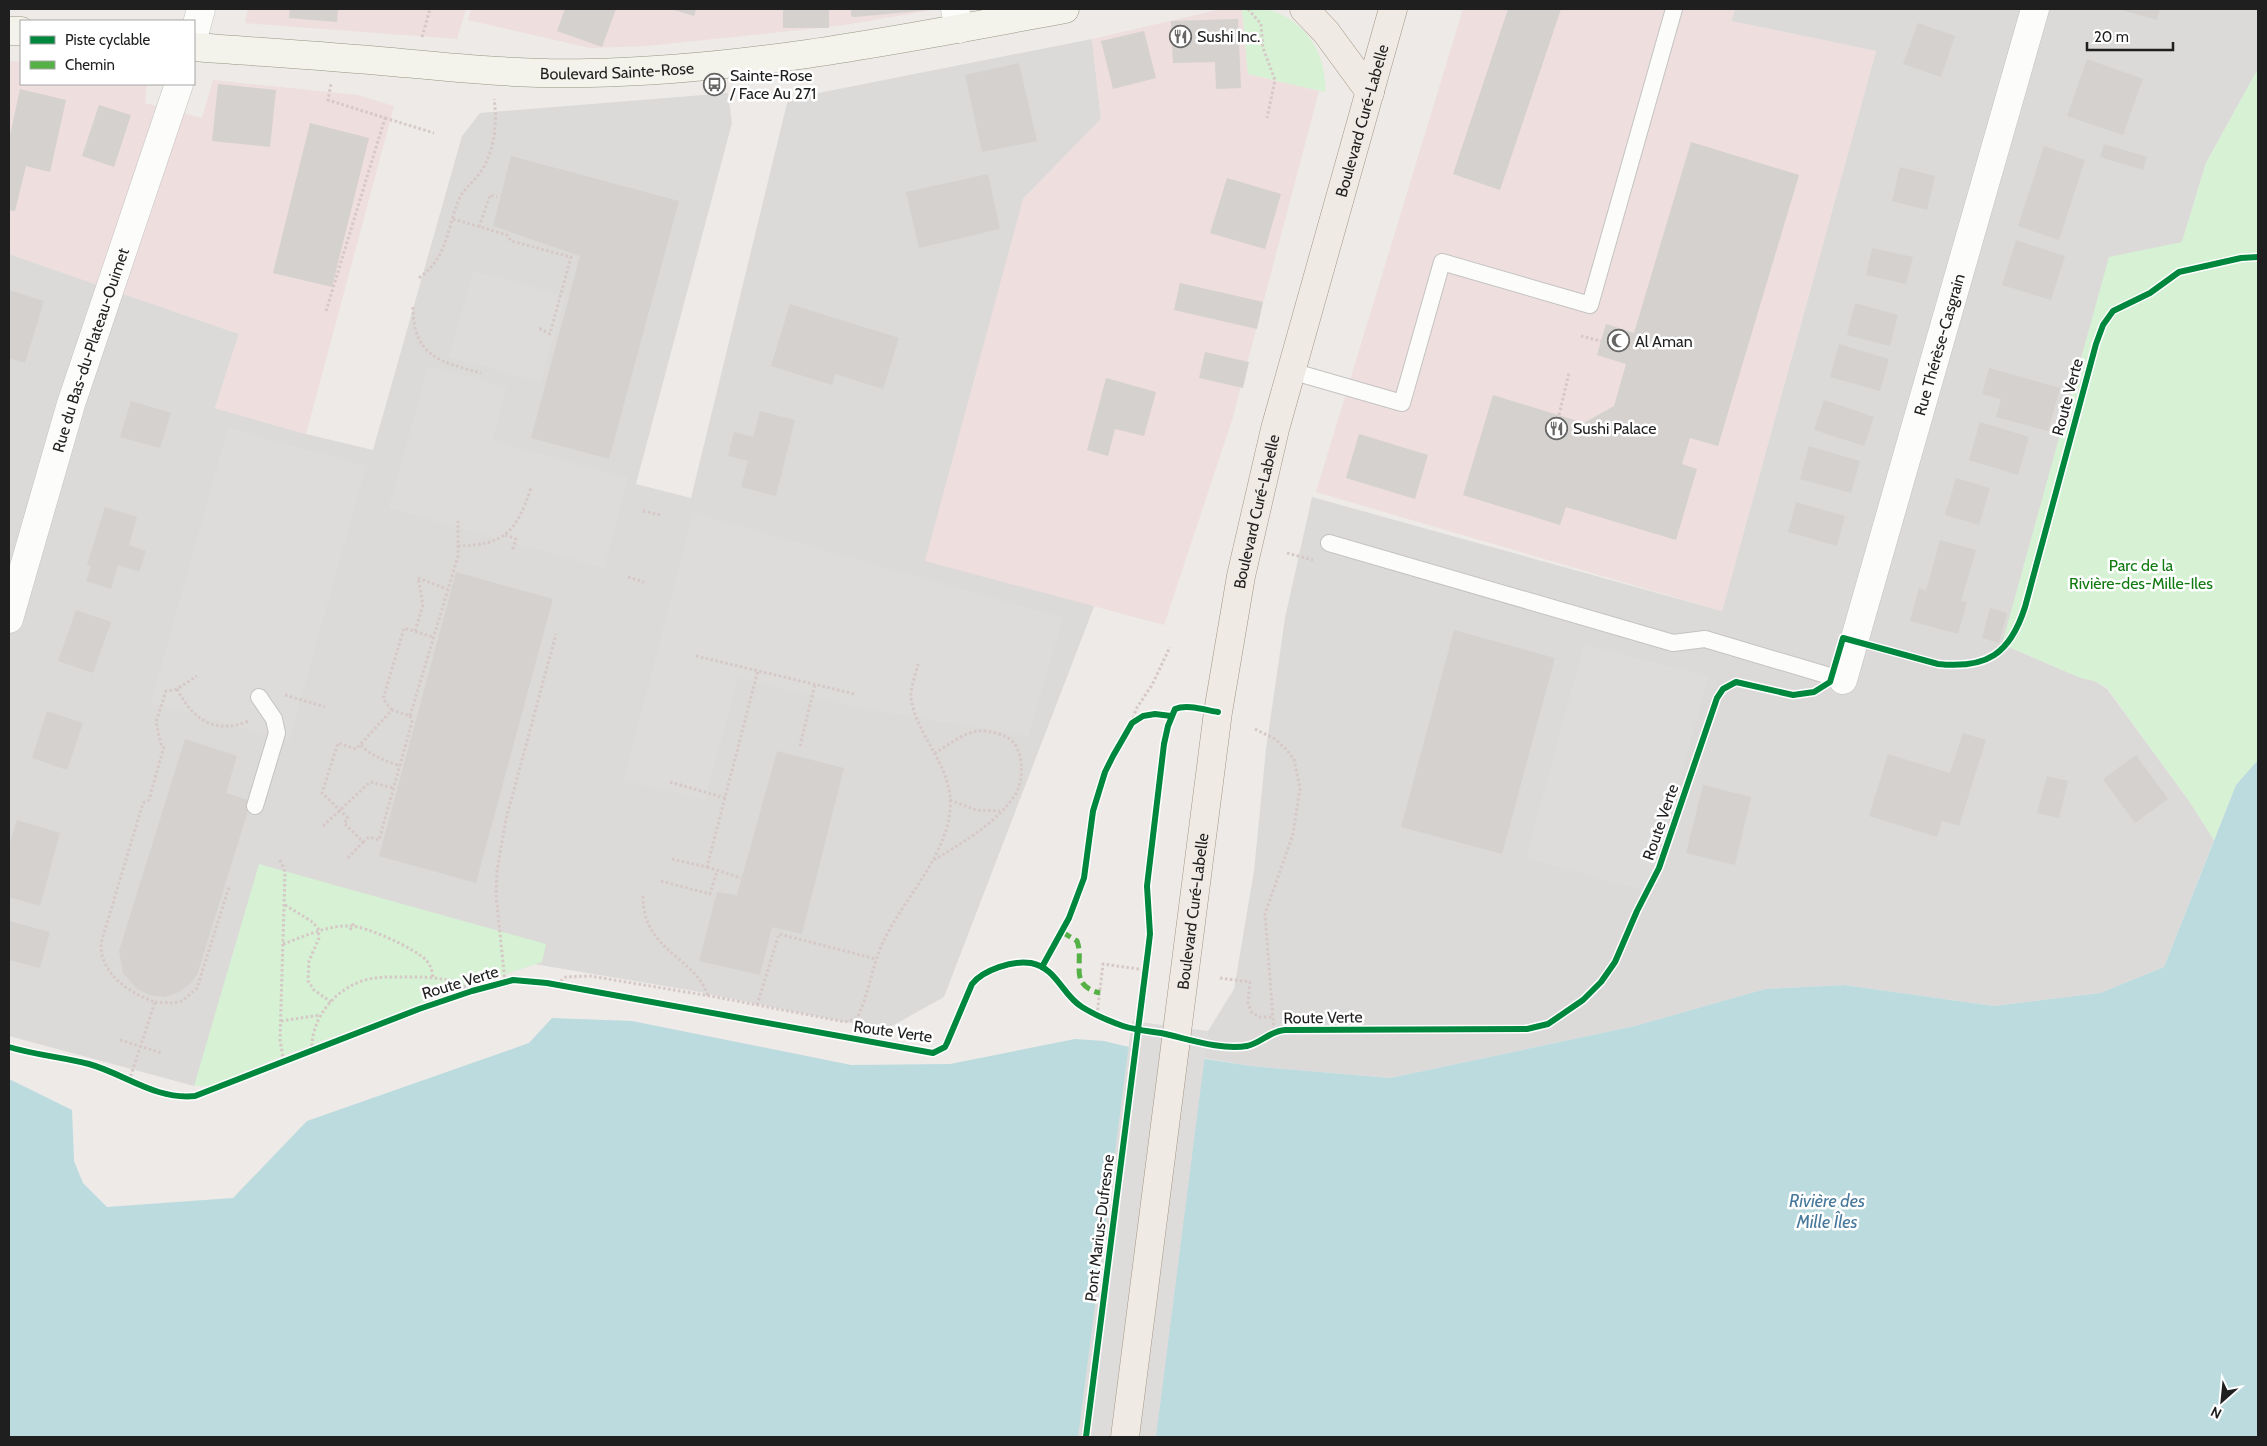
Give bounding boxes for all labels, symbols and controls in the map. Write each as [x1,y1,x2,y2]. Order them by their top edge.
legend [20,20,195,85]
scale bar [2087,20,2173,52]
restaurant icon: Sushi Inc. [1169,24,1193,48]
place label: Sushi Inc. [1197,27,1260,46]
text: 20 m [2094,28,2129,46]
text: Piste cyclable [65,31,151,49]
street label: Boulevard Curé-Labelle [1332,42,1393,199]
text: Chemin [65,56,115,74]
street label: Boulevard Sainte-Rose [540,58,695,83]
place label: Sainte-Rose / Face Au 271 [729,66,816,103]
bus stop icon: Sainte-Rose / Face Au 271 [702,72,726,96]
street label: Rue du Bas-du-Plateau-Ouimet [49,245,133,454]
street label: Rue Thérèse-Casgrain [1910,271,1969,418]
mosque icon: Al Aman [1607,329,1631,353]
place label: Al Aman [1635,332,1693,351]
street label: Route Verte [2048,356,2087,438]
restaurant icon: Sushi Palace [1545,416,1569,440]
place label: Sushi Palace [1573,419,1656,438]
street label: Boulevard Curé-Labelle [1230,433,1283,590]
park label: Parc de la Rivière-des-Mille-Iles [2069,556,2213,593]
street label: Route Verte [1639,782,1682,863]
street label: Boulevard Curé-Labelle [1173,832,1212,991]
street label: Route Verte [419,962,501,1003]
street label: Route Verte [1283,1007,1363,1028]
street label: Route Verte [852,1017,933,1046]
street label: Pont Marius-Dufresne [1081,1153,1118,1303]
water label: Rivière des Mille Îles [1789,1190,1865,1233]
north arrow [2197,1376,2247,1426]
text: N [2208,1402,2225,1423]

